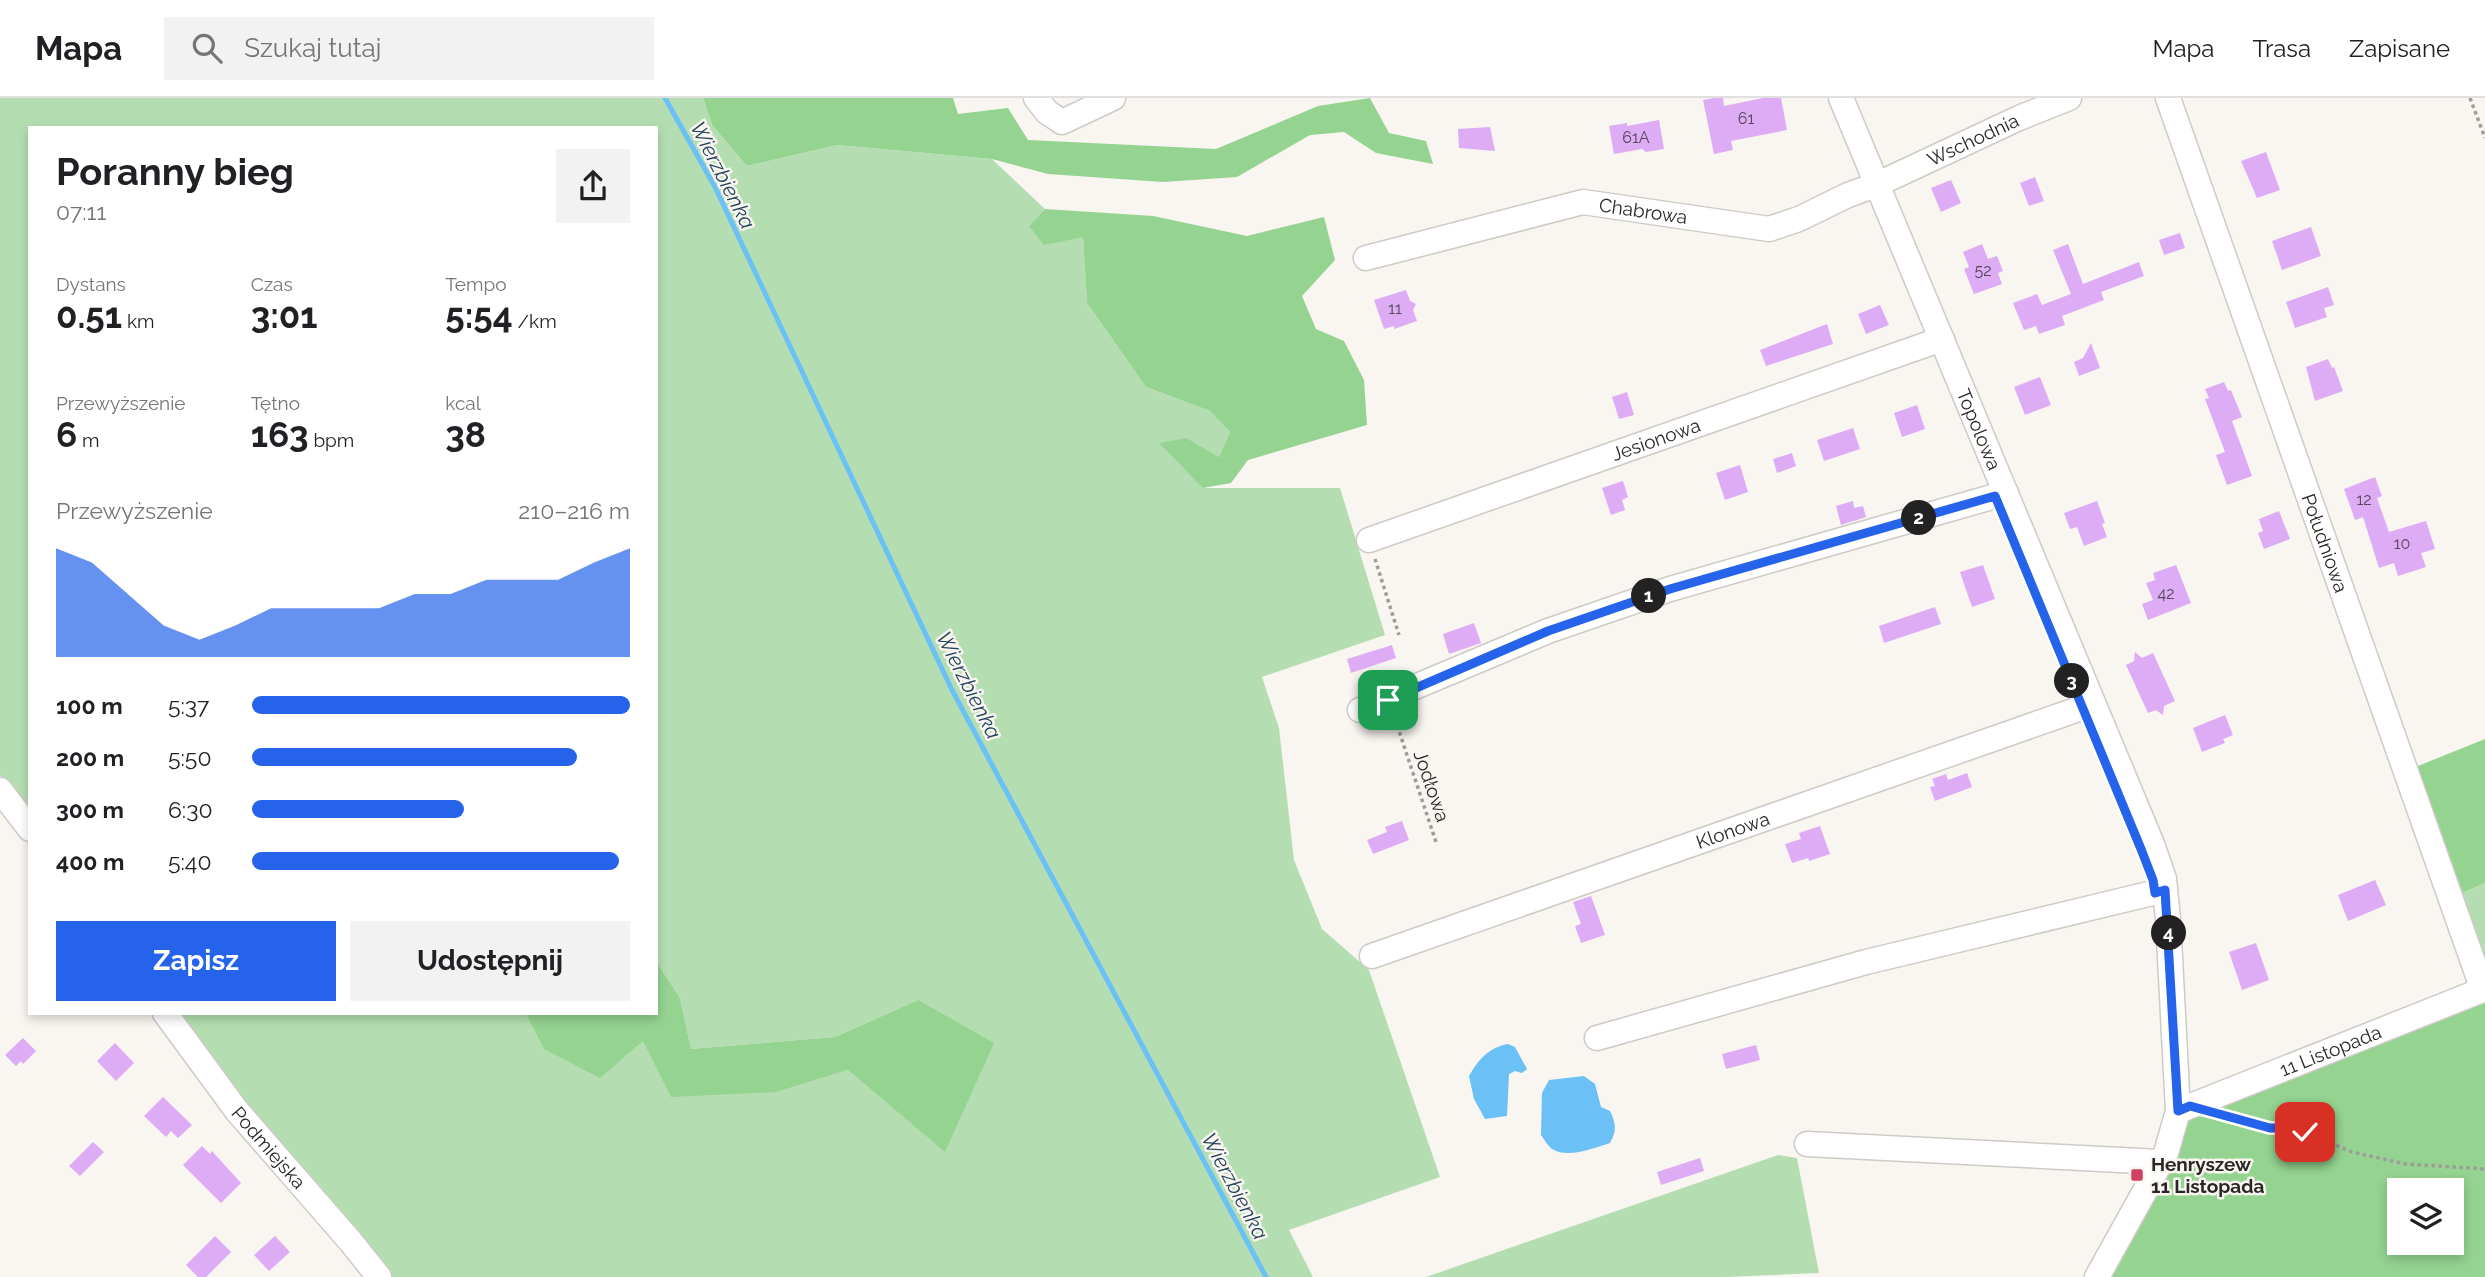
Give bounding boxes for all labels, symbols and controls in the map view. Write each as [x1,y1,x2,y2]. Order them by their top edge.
search box [164,17,654,80]
text: Mapa [35,29,122,68]
icon: search [188,29,226,67]
text: Szukaj tutaj [244,33,381,63]
text: Mapa [2153,34,2214,63]
text: Trasa [2252,34,2311,63]
text: Zapisane [2349,34,2450,63]
house number: 61 [1738,109,1754,128]
street label: Wschodnia [1924,109,2022,170]
water label: Wierzbienka [685,117,761,233]
house number: 61A [1622,128,1650,147]
text: Poranny bieg [56,149,294,194]
button: share [556,149,630,223]
street label: Chabrowa [1598,193,1689,228]
text: 07:11 [56,198,106,225]
house number: 52 [1974,261,1992,280]
text: Dystans [56,273,126,295]
text: Czas [251,273,293,295]
text: Tempo [445,273,506,295]
text: 0.51 [56,295,122,336]
text: 3:01 [251,295,318,336]
text: 5:54 [445,295,513,336]
house number: 11 [1388,299,1402,318]
text: km [122,310,154,332]
text: /km [513,310,557,332]
street label: Topolowa [1953,386,2006,473]
text: Przewyższenie [56,392,185,414]
text: Tętno [251,392,300,414]
text: kcal [445,392,481,414]
text: 6 [56,414,77,455]
text: 163 [251,414,309,455]
text: 38 [445,414,486,455]
street label: Jesionowa [1609,414,1703,465]
text: m [77,429,100,451]
text: bpm [309,429,354,451]
house number: 12 [2356,490,2372,509]
street label: Południowa [2298,491,2353,595]
text: Przewyższenie [56,497,213,524]
text: 210–216 m [518,497,630,524]
pin: 2 [1902,500,1937,536]
text: 2 [1913,506,1924,528]
house number: 10 [2394,534,2410,553]
pin: 1 [1632,578,1666,614]
text: 1 [1644,584,1653,606]
house number: 42 [2157,584,2175,603]
water label: Wierzbienka [931,627,1007,743]
pin: 3 [2054,664,2090,698]
text: 3 [2066,669,2077,691]
pin [1358,670,1418,730]
icon: arrive [1369,681,1407,719]
text: 100 m [56,692,123,719]
text: 5:37 [168,692,209,719]
text: 200 m [56,744,124,771]
text: 5:50 [168,744,211,771]
street label: Jodłowa [1410,747,1454,825]
text: 300 m [56,796,124,823]
text: 6:30 [168,796,213,823]
street label: Klonowa [1693,807,1772,853]
text: 400 m [56,848,124,875]
text: 5:40 [168,848,212,875]
pin: 4 [2152,916,2186,950]
button: Zapisz [56,921,336,1001]
button: Udostępnij [350,921,630,1001]
text: 4 [2163,921,2174,943]
street label: 11 Listopada [2276,1020,2384,1080]
street label: Podmiejska [227,1102,310,1193]
pin [2275,1102,2335,1162]
icon: check [2286,1113,2324,1151]
water label: Wierzbienka [1196,1128,1274,1244]
place label: Henryszew 11 Listopada [2151,1153,2265,1197]
marker: Henryszew 11 Listopada [2129,1167,2145,1183]
map controls [2387,1178,2464,1255]
button: layers [2387,1178,2464,1255]

